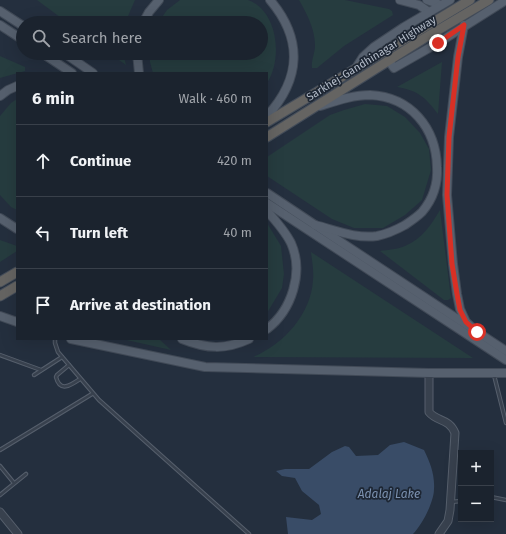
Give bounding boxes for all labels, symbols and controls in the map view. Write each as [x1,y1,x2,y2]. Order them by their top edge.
street label: Sarkhej-Gandhinagar Highway [304,13,439,104]
search box [16,16,268,60]
icon: search [30,27,52,49]
text: Search here [62,29,142,47]
route end [429,34,447,52]
text: 6 min [32,88,75,109]
text: Walk · 460 m [179,91,252,106]
icon: ahead [32,150,54,172]
text: Continue [70,152,131,170]
text: 420 m [217,153,252,168]
icon: left [32,222,54,244]
text: Turn left [70,224,128,242]
text: 40 m [223,225,252,240]
icon: arrive [32,294,54,316]
text: Arrive at destination [70,296,211,314]
route start [468,323,486,341]
map controls [458,450,494,522]
button: + [458,450,494,486]
button: − [458,486,494,522]
water label: Adalaj Lake [357,487,420,501]

